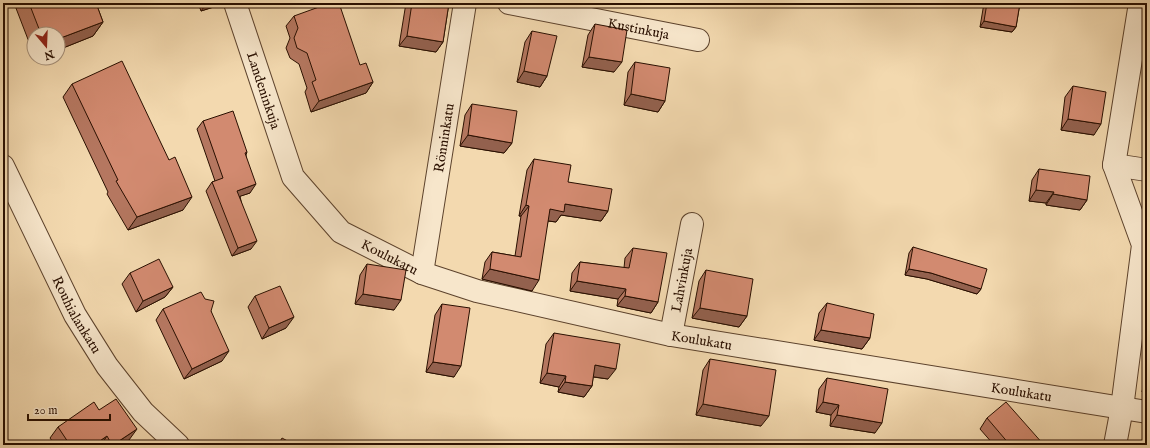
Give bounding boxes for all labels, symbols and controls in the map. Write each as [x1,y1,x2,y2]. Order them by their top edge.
street label: Kustinkuja [606,15,672,44]
north arrow [26,26,66,66]
text: N [42,46,57,63]
street label: Landeninkuja [242,50,285,132]
street label: Rönninkatu [430,102,459,174]
street label: Koulukatu [358,236,421,279]
street label: Lahvinkuja [668,246,697,314]
street label: Rouhialankatu [48,273,105,357]
street label: Koulukatu [670,327,733,355]
street label: Koulukatu [989,379,1053,406]
scale bar [28,396,110,422]
text: 20 m [34,403,57,418]

